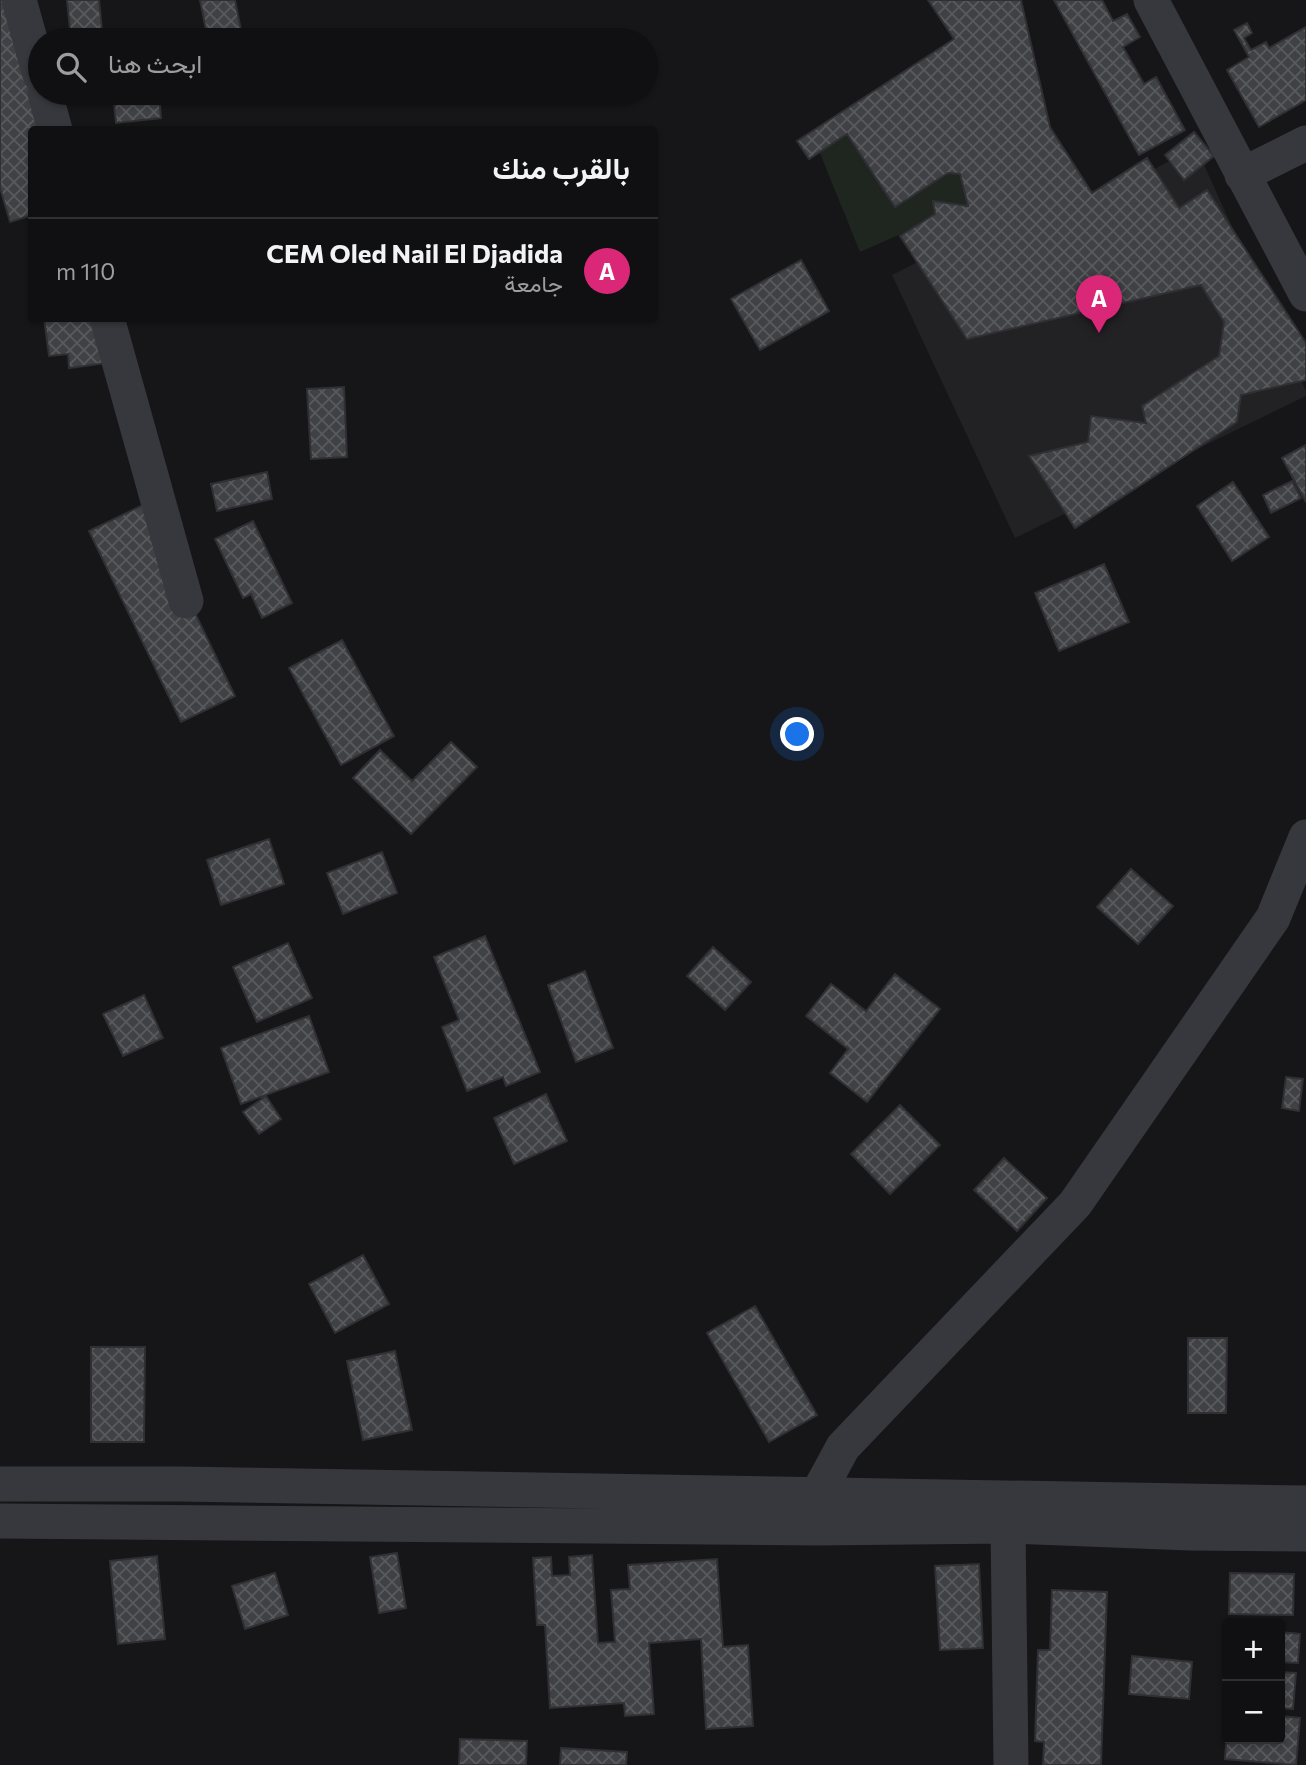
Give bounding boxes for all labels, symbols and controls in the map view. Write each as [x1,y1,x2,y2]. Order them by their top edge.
search box [28,28,658,105]
text: ابحث هنا [108,47,202,78]
icon: search [52,48,90,86]
text: بالقرب منك [493,148,630,185]
text: CEM Oled Nail El Djadida [266,237,563,268]
text: 110 m [56,257,115,285]
text: A [599,257,615,285]
text: جامعة [504,269,563,297]
pin: A [1076,275,1122,333]
your location [780,717,814,751]
map controls [1222,1618,1285,1744]
button: + [1222,1618,1285,1681]
button: − [1222,1681,1285,1744]

